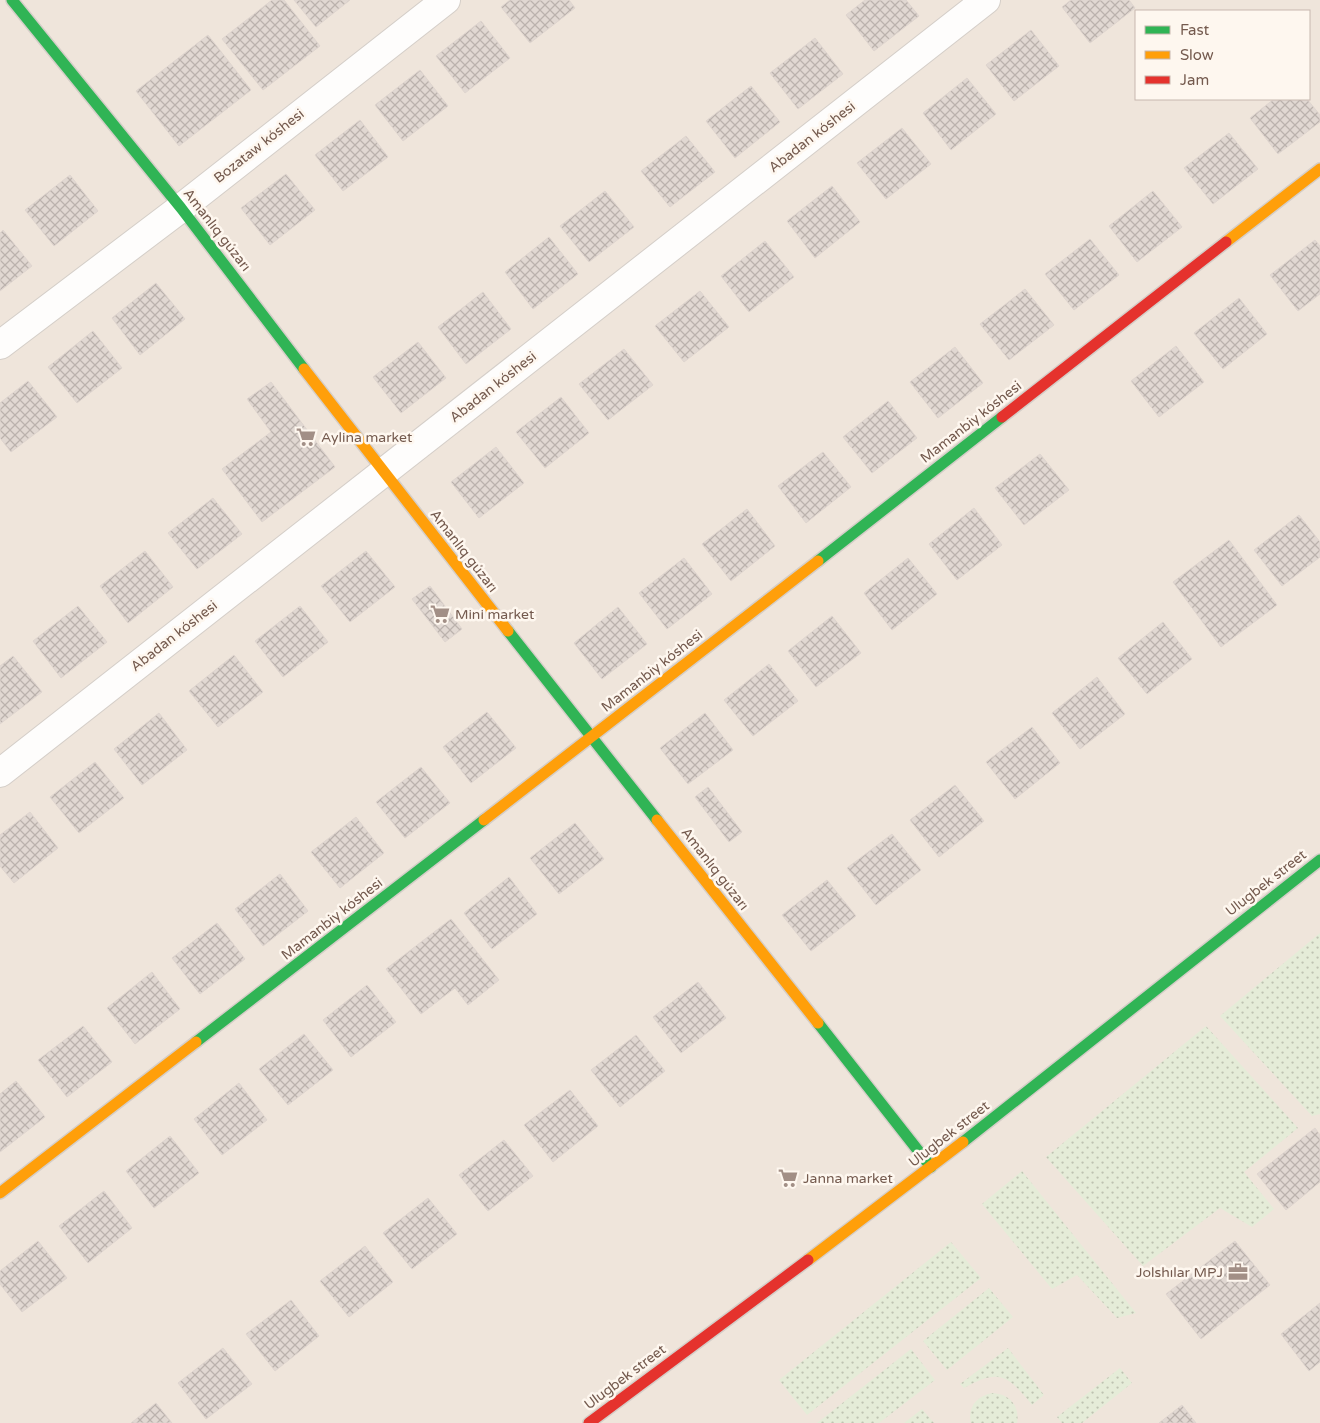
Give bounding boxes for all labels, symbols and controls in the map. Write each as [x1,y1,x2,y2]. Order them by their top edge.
legend [1135,10,1310,100]
text: Fast [1180,21,1210,39]
text: Slow [1180,46,1214,64]
text: Jam [1180,71,1209,89]
street label: Abadan kóshesi [765,98,859,176]
street label: Bozataw kóshesi [210,105,308,187]
street label: Amanlıq gúzarı [179,185,255,275]
street label: Abadan kóshesi [446,348,540,426]
street label: Mamanbiy kóshesi [917,377,1025,467]
supermarket icon: Aylina market [295,426,317,448]
place label: Aylina market [321,429,413,446]
street label: Amanlıq gúzarı [426,506,502,596]
street label: Abadan kóshesi [127,597,221,675]
supermarket icon: Mini market [429,603,451,625]
place label: Mini market [455,606,535,623]
street label: Mamanbiy kóshesi [598,626,706,716]
street label: Amanlıq gúzarı [677,824,753,914]
street label: Ulugbek street [1222,846,1310,920]
street label: Mamanbiy kóshesi [278,874,386,964]
street label: Ulugbek street [905,1097,993,1171]
supermarket icon: Janna market [777,1167,799,1189]
place label: Janna market [803,1170,893,1187]
office icon: Jolshılar MPJ [1227,1261,1249,1283]
place label: Jolshılar MPJ [1136,1264,1223,1281]
street label: Ulugbek street [581,1340,670,1413]

